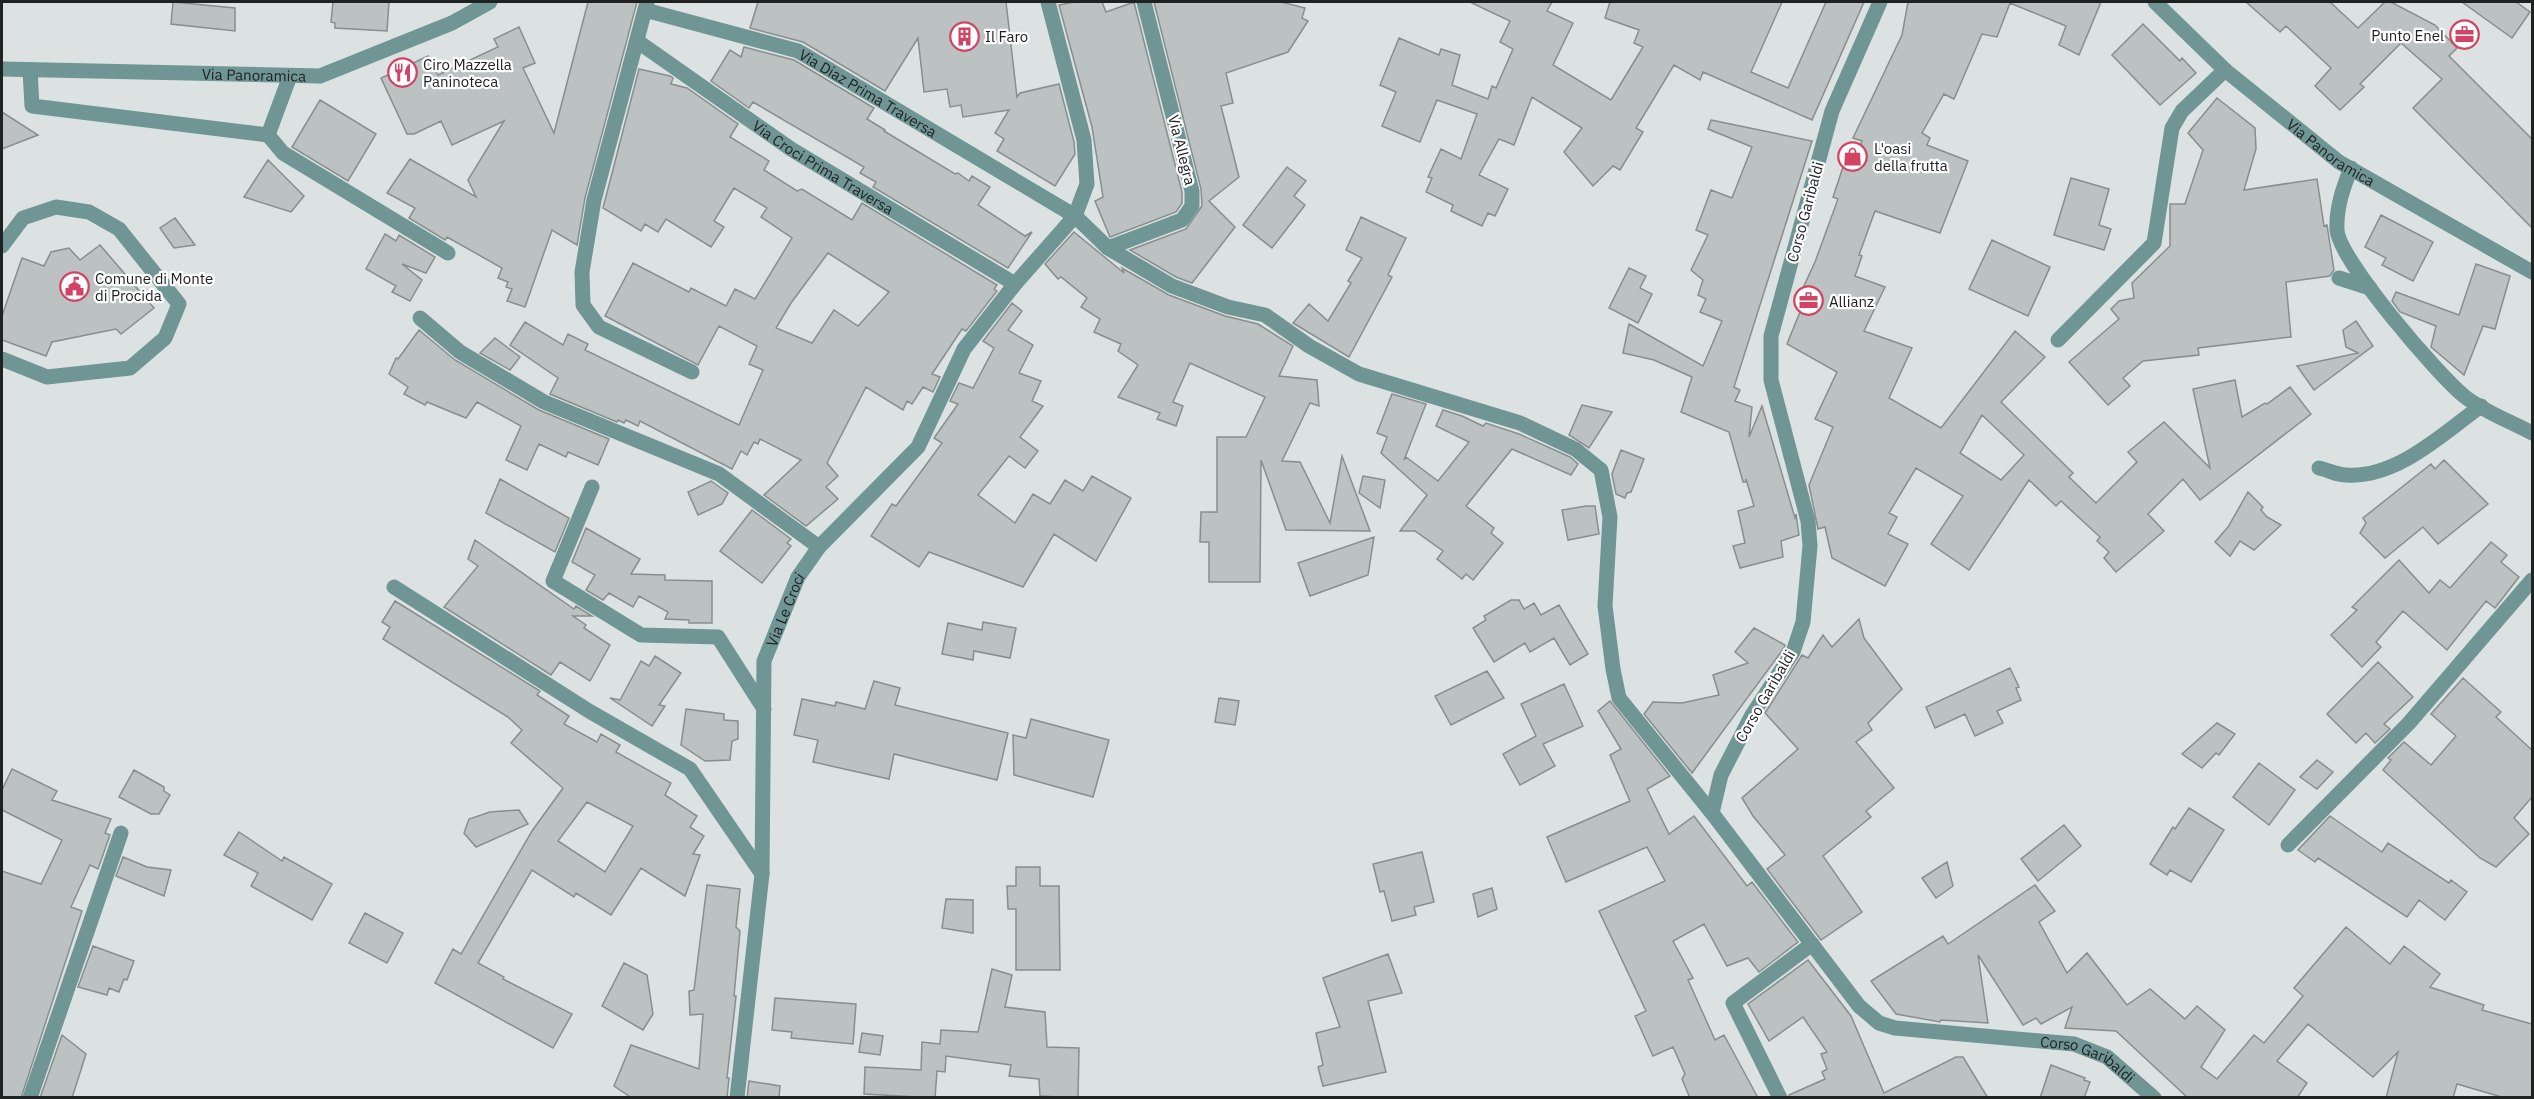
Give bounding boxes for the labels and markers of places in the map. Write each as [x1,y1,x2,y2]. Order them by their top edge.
office icon: Punto Enel [2449,19,2481,51]
building icon: Il Faro [948,20,980,52]
place label: Punto Enel [2371,26,2444,45]
place label: Il Faro [985,27,1028,46]
place label: Ciro Mazzella Paninoteca [423,55,512,91]
restaurant icon: Ciro Mazzella Paninoteca [386,57,418,89]
place label: L'oasi della frutta [1874,139,1948,175]
shop icon: L'oasi della frutta [1837,141,1869,173]
place label: Comune di Monte di Procida [95,269,213,305]
public building icon: Comune di Monte di Procida [58,271,90,303]
office icon: Allianz [1792,285,1824,317]
place label: Allianz [1829,292,1874,311]

